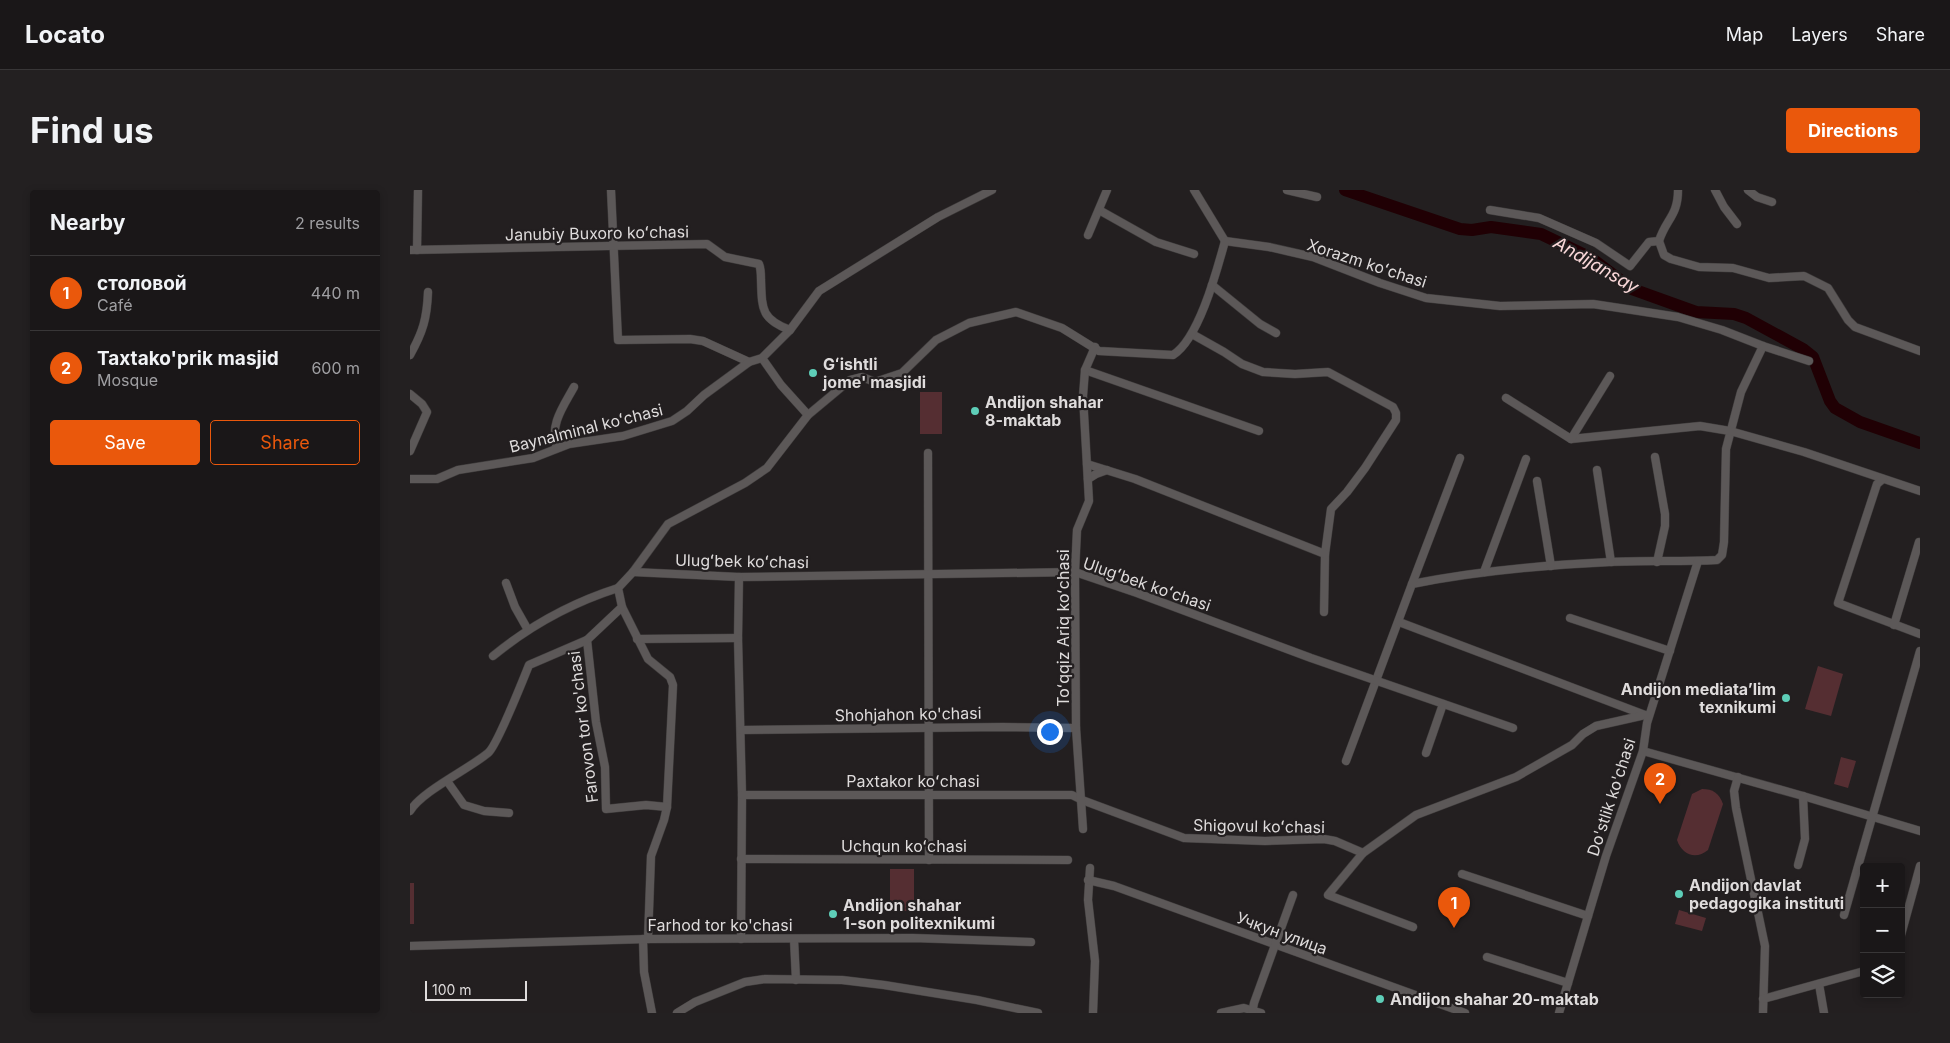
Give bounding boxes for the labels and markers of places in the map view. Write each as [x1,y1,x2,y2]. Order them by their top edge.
place label: Gʻishtli jome' masjidi [822,354,926,392]
marker: Gʻishtli jome' masjidi [807,367,819,379]
place label: Andijon shahar 8-maktab [985,392,1104,430]
marker: Andijon shahar 8-maktab [969,405,981,417]
place label: Andijon mediataʼlim texnikumi [1621,679,1776,717]
marker: Andijon mediataʼlim texnikumi [1780,692,1792,704]
pin: 2 [1644,763,1676,804]
place label: Andijon davlat pedagogika instituti [1689,875,1844,913]
pin: 1 [1438,887,1470,928]
marker: Andijon davlat pedagogika instituti [1673,888,1685,900]
place label: Andijon shahar 1-son politexnikumi [843,895,995,933]
marker: Andijon shahar 1-son politexnikumi [827,908,839,920]
place label: Andijon shahar 20-maktab [1390,989,1599,1009]
marker: Andijon shahar 20-maktab [1374,993,1386,1005]

